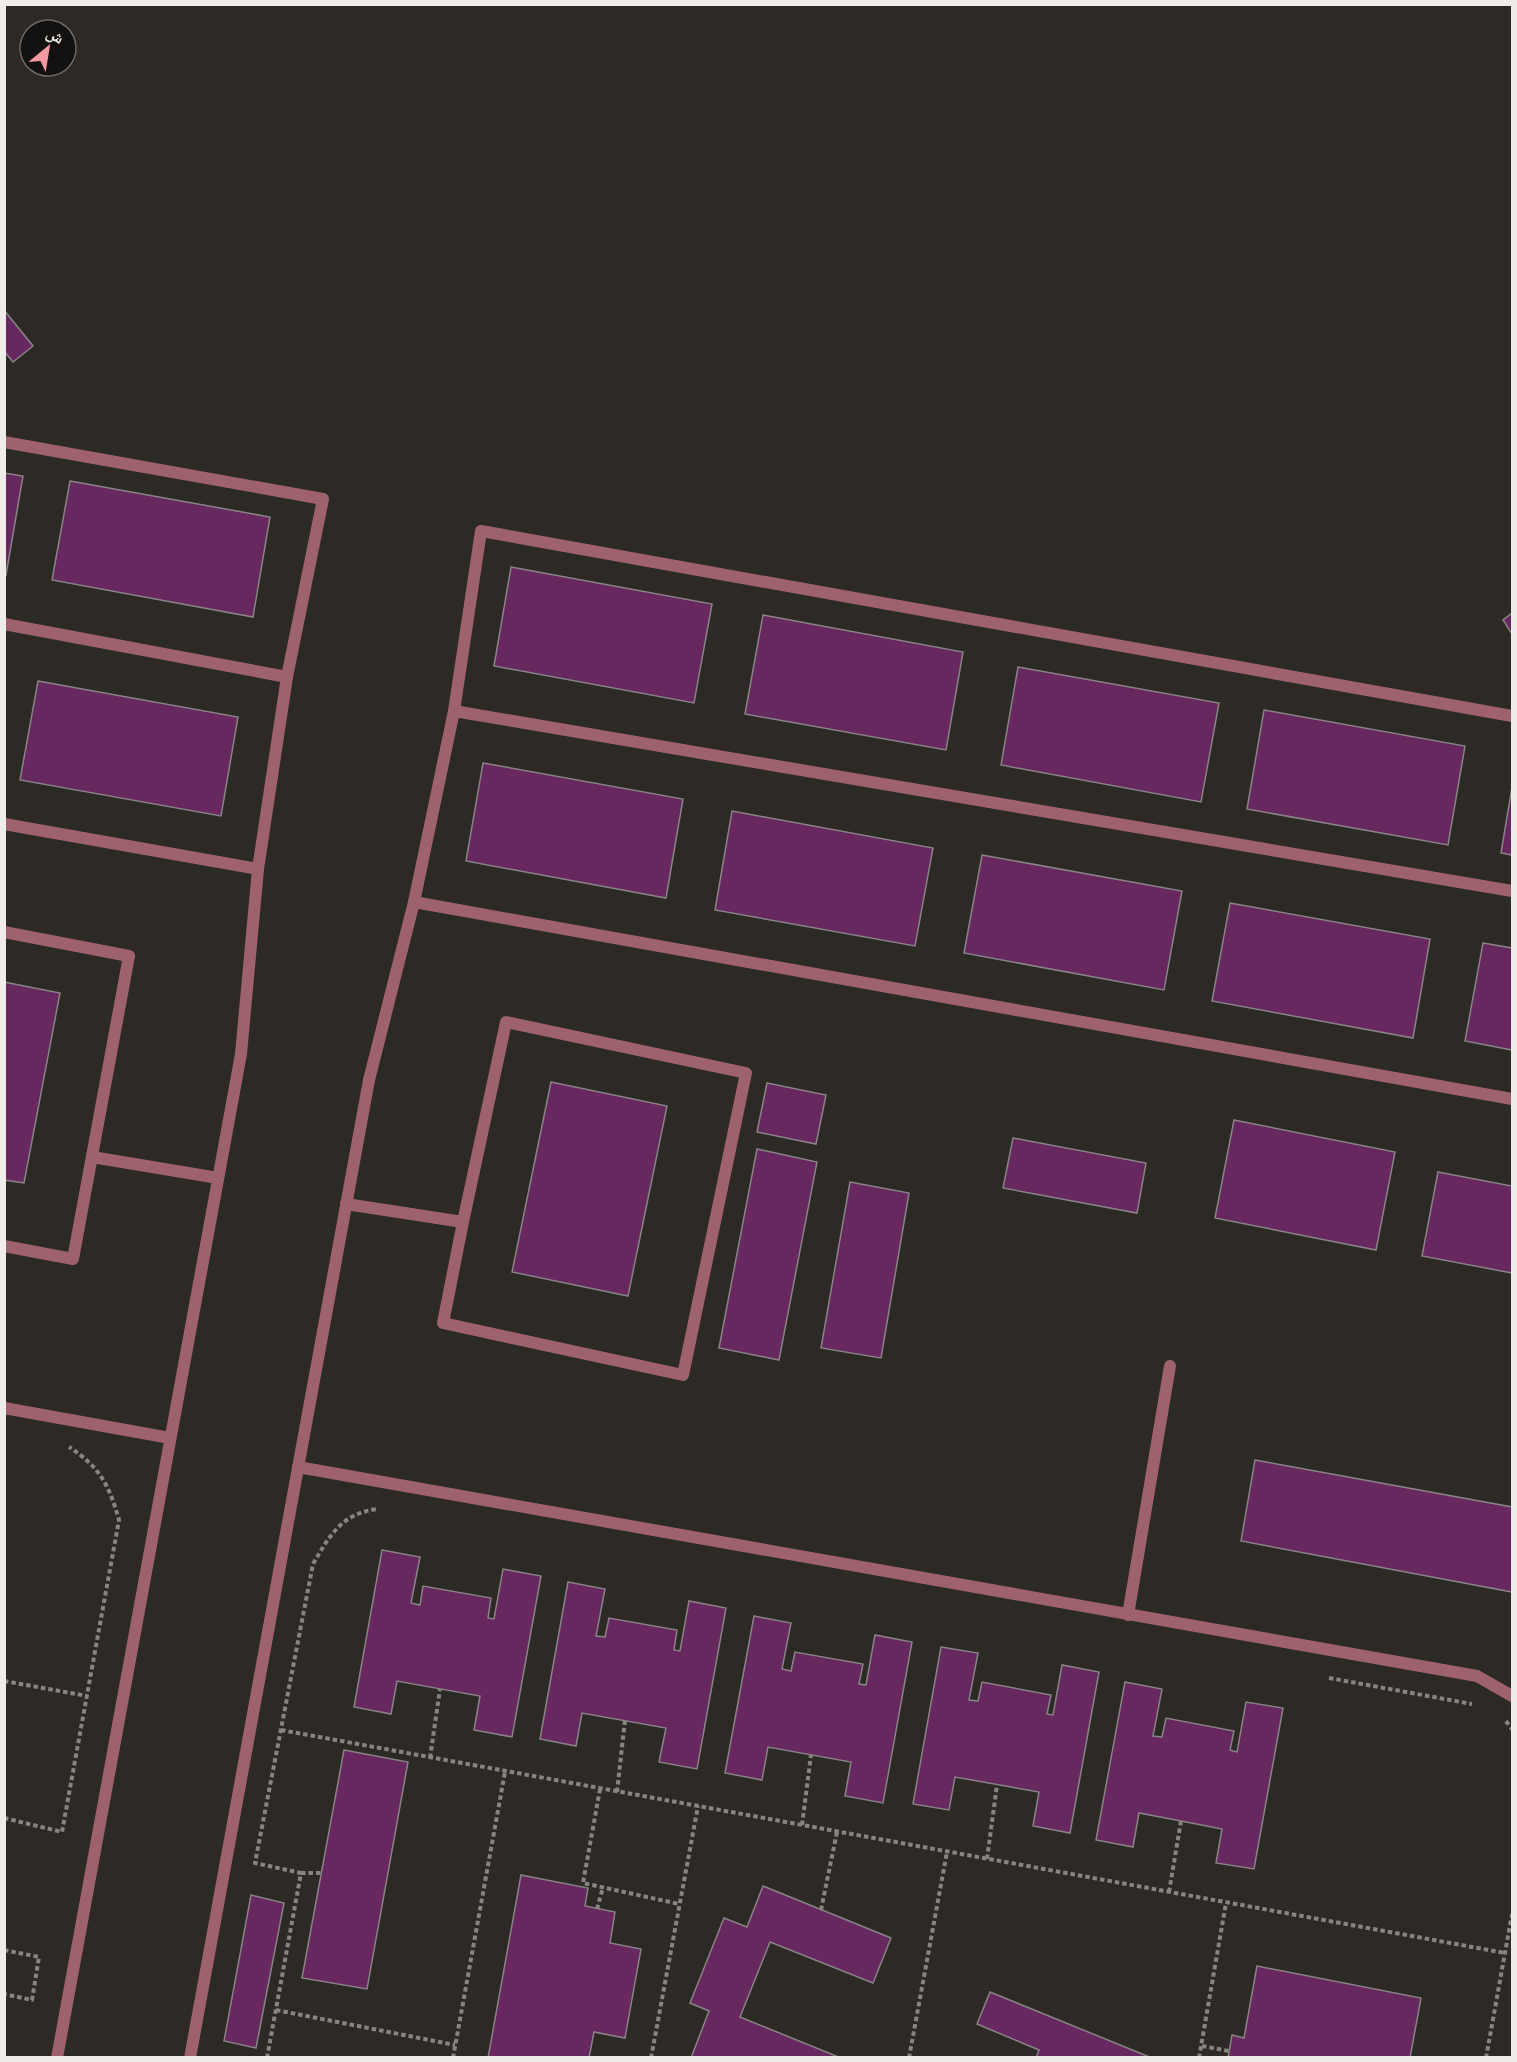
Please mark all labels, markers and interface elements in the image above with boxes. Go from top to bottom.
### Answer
north arrow [18,18,78,78]
text: ش [43,22,68,48]

